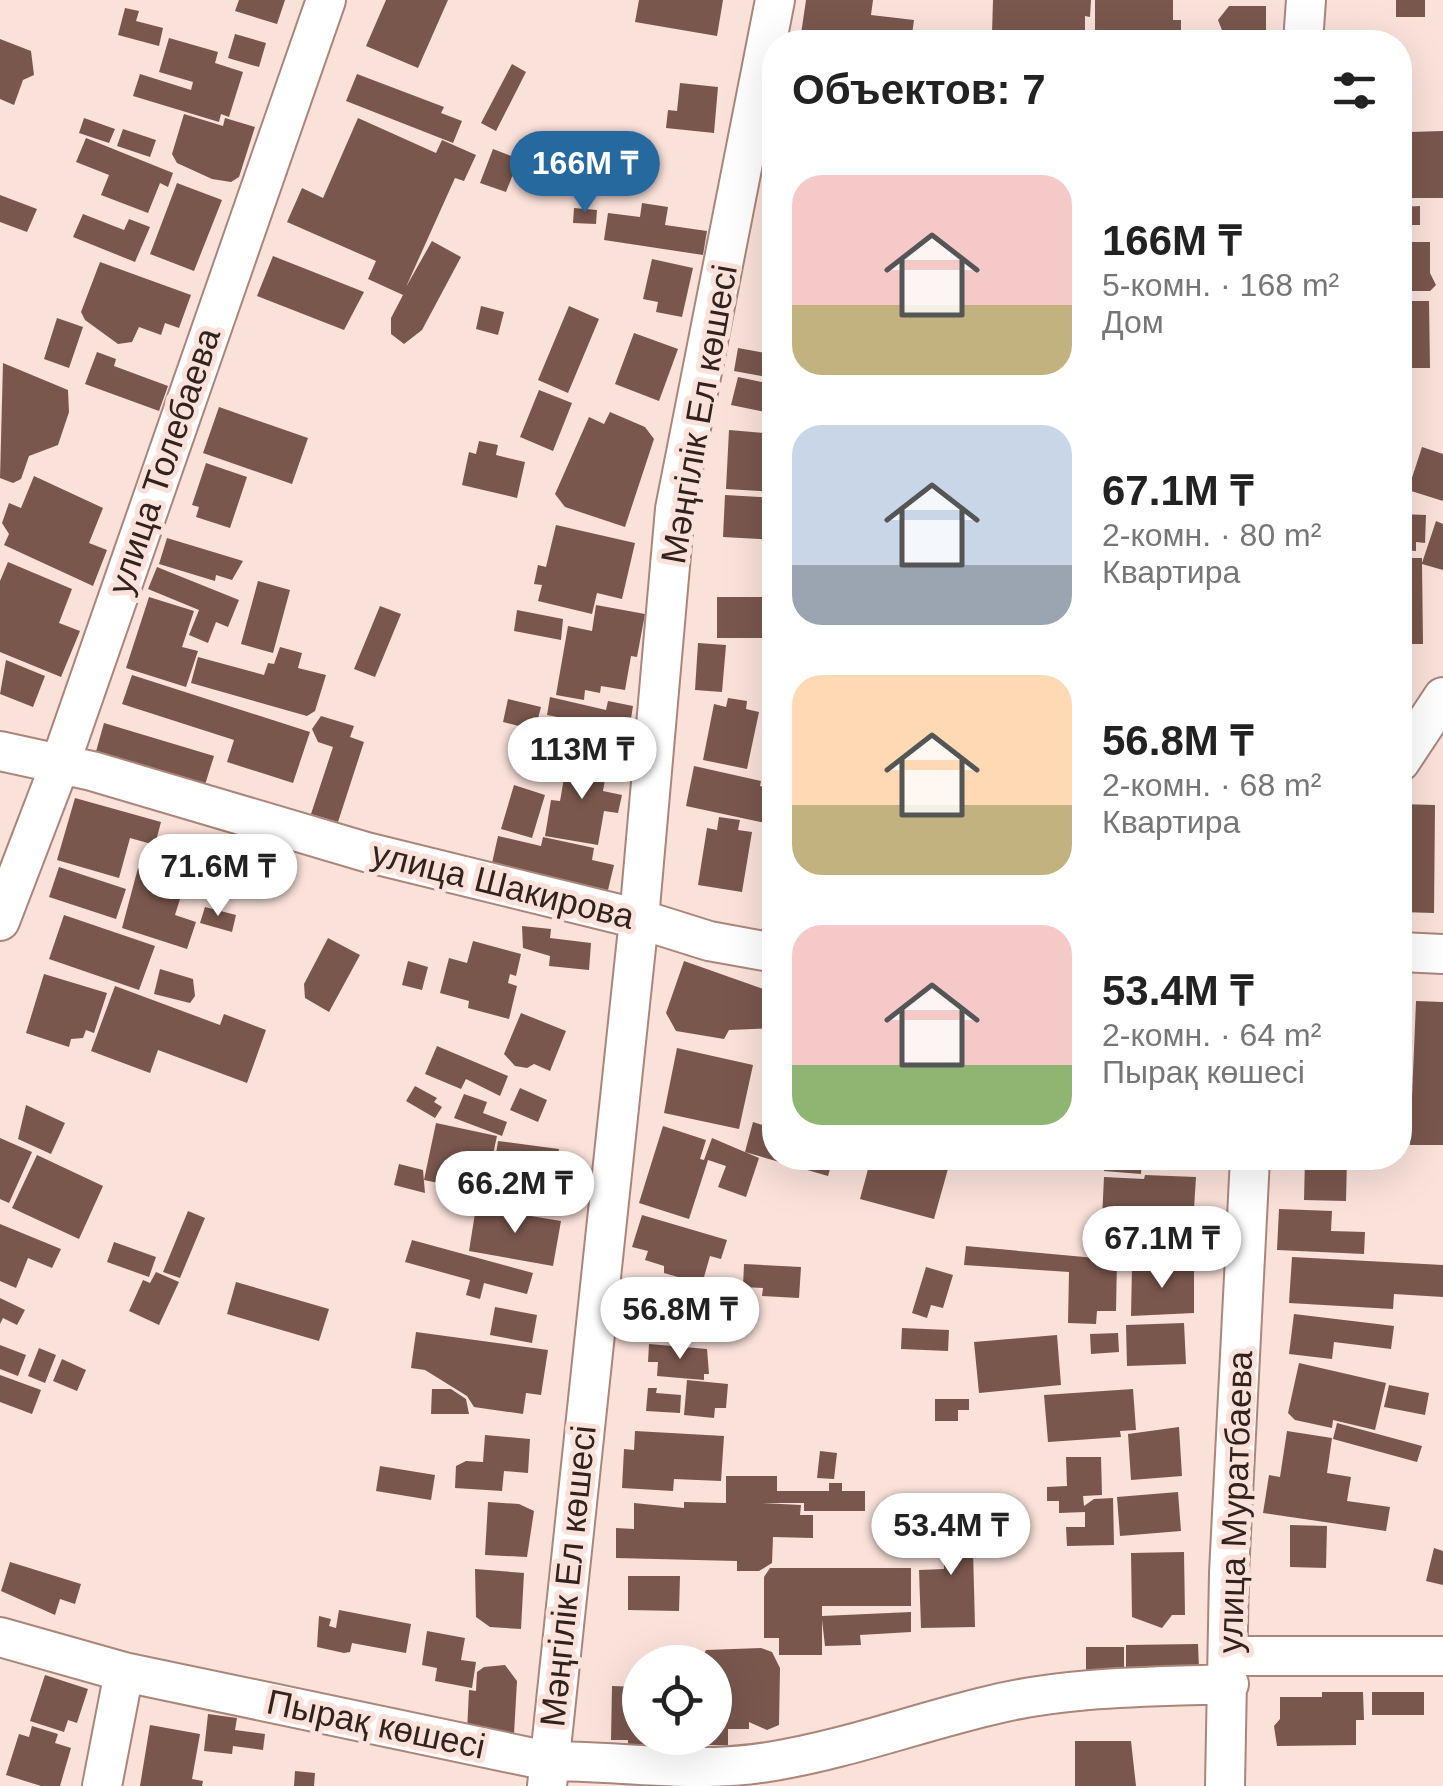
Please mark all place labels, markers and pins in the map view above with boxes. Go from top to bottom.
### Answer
pin: 166M ₸ [504,131,666,216]
pin: 113M ₸ [501,717,663,802]
pin: 71.6M ₸ [126,834,310,919]
pin: 66.2M ₸ [423,1151,607,1236]
pin: 67.1M ₸ [1070,1206,1254,1291]
pin: 56.8M ₸ [588,1277,772,1362]
pin: 53.4M ₸ [859,1493,1043,1578]

